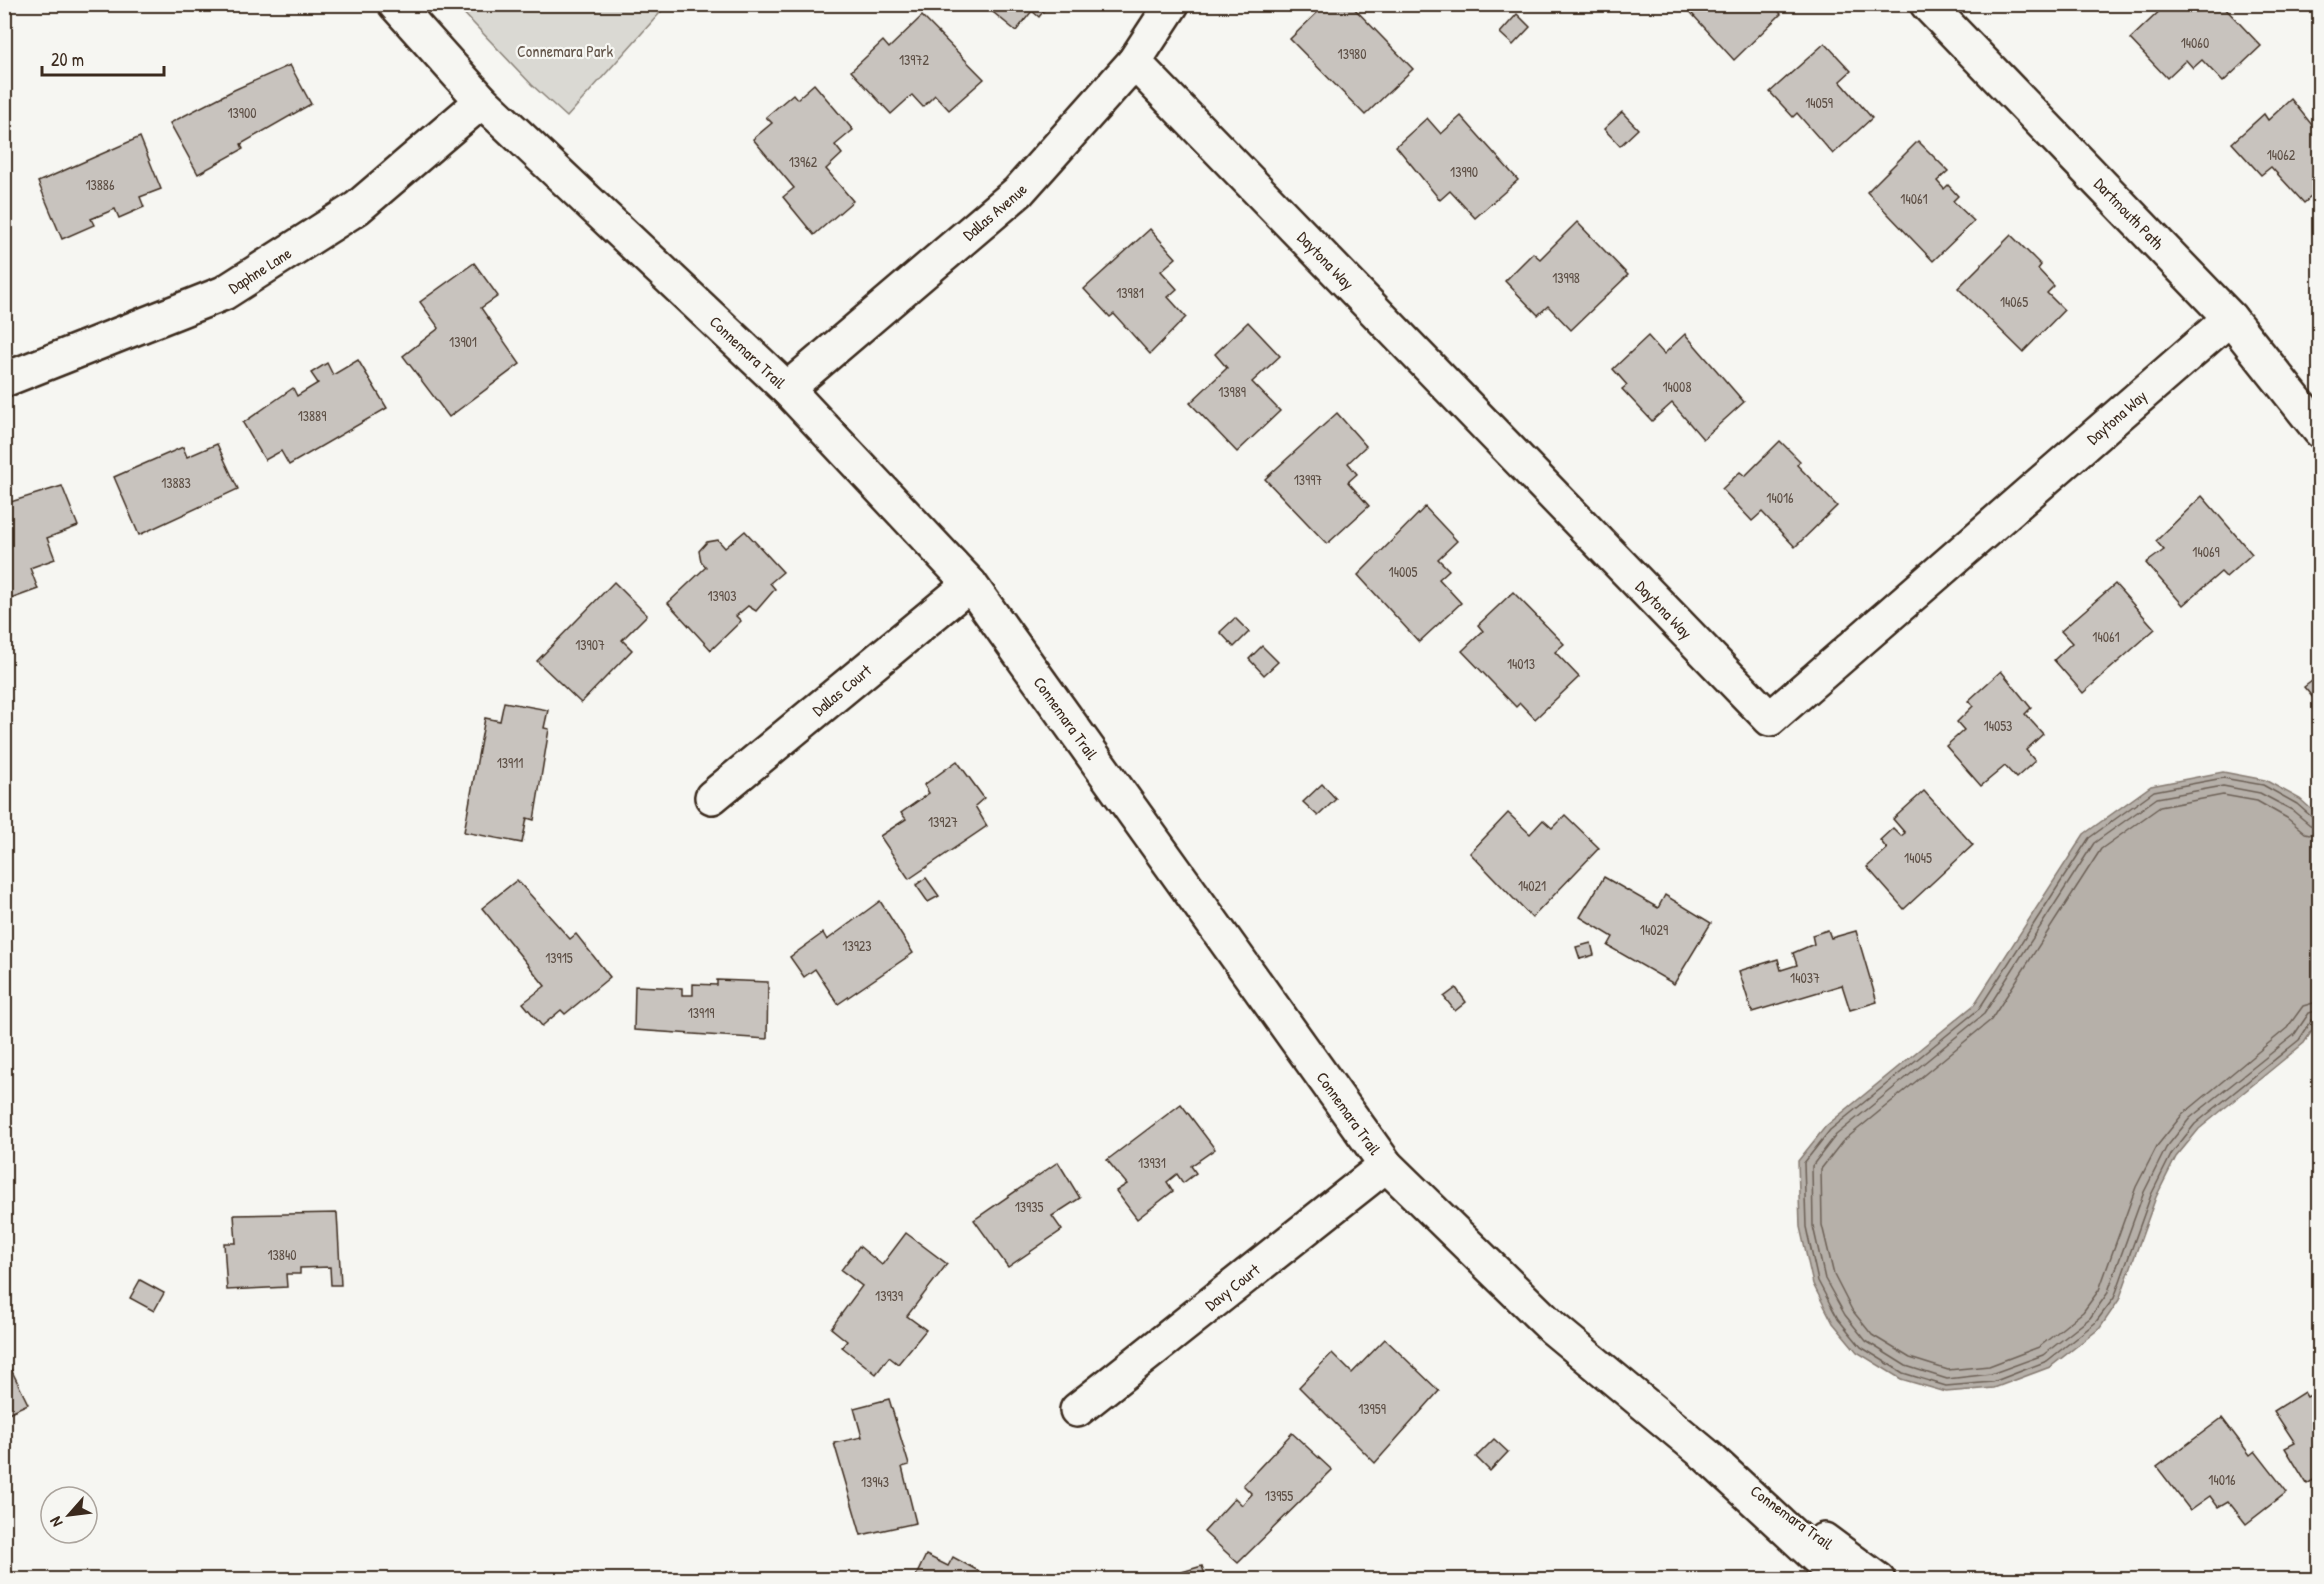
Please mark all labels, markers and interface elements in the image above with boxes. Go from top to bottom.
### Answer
house number: 14060 [2181,33,2209,52]
scale bar [42,39,164,77]
park label: Connemara Park [517,40,613,62]
house number: 13980 [1338,44,1366,63]
text: 20 m [51,47,84,72]
house number: 13972 [899,50,929,69]
house number: 14059 [1805,93,1833,112]
house number: 13900 [227,103,257,122]
house number: 14062 [2267,145,2296,164]
house number: 13962 [789,152,818,171]
house number: 13990 [1450,162,1478,181]
street label: Dartmouth Path [2089,173,2169,254]
house number: 13886 [85,175,115,194]
street label: Dallas Avenue [958,178,1032,245]
house number: 14061 [1900,189,1928,208]
street label: Daytona Way [1293,227,1359,294]
street label: Daphne Lane [224,242,296,298]
house number: 13998 [1552,268,1580,287]
house number: 13981 [1116,283,1144,302]
house number: 14065 [2000,292,2028,311]
street label: Connemara Trail [705,311,791,394]
house number: 13901 [449,332,477,351]
house number: 14008 [1663,377,1691,396]
house number: 13989 [1218,382,1246,401]
street label: Daytona Way [2082,385,2151,449]
house number: 13889 [298,406,326,425]
house number: 13997 [1294,470,1322,489]
house number: 13883 [161,473,191,492]
house number: 14016 [1766,488,1794,507]
house number: 14069 [2192,542,2220,561]
house number: 14005 [1389,562,1417,581]
street label: Daytona Way [1631,576,1697,643]
house number: 13903 [707,586,737,605]
house number: 14061 [2092,627,2120,646]
house number: 13907 [575,635,605,654]
house number: 14013 [1507,654,1535,673]
street label: Dallas Court [807,659,876,721]
street label: Connemara Trail [1029,672,1104,765]
house number: 14053 [1984,716,2012,735]
house number: 13911 [497,753,523,772]
house number: 13927 [928,812,958,831]
house number: 14045 [1904,848,1932,867]
house number: 14021 [1518,876,1546,895]
house number: 14029 [1640,920,1668,939]
house number: 13923 [842,936,872,955]
house number: 13915 [545,948,573,967]
house number: 14037 [1790,968,1820,987]
house number: 13919 [688,1003,714,1022]
street label: Connemara Trail [1312,1067,1387,1160]
house number: 13931 [1138,1153,1166,1172]
house number: 13935 [1015,1197,1043,1216]
house number: 13840 [268,1245,296,1264]
street label: Davy Court [1200,1258,1264,1316]
house number: 13939 [875,1286,903,1305]
house number: 13959 [1358,1399,1386,1418]
house number: 14016 [2208,1470,2236,1489]
house number: 13943 [861,1472,889,1491]
street label: Connemara Trail [1746,1480,1838,1555]
north arrow [39,1485,99,1545]
house number: 13955 [1265,1486,1293,1505]
text: N [44,1513,67,1531]

